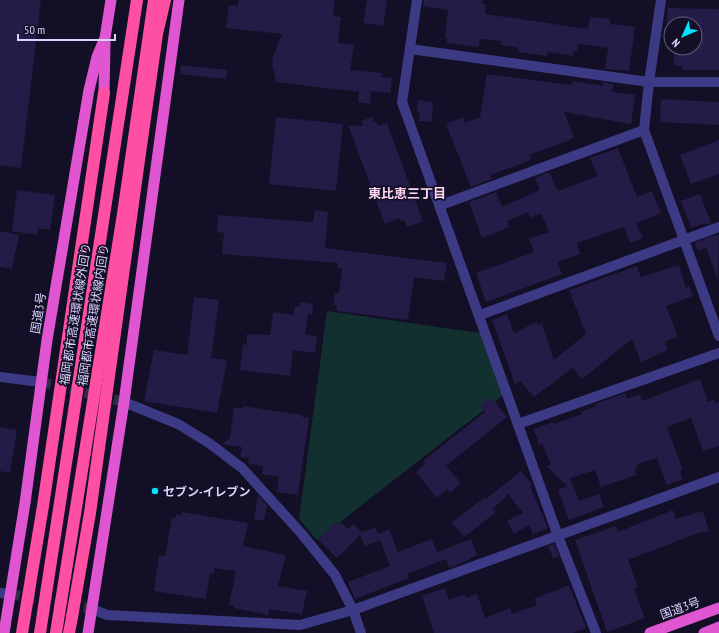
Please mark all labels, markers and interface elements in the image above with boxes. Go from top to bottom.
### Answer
scale bar [18,16,115,42]
north arrow [663,16,703,56]
text: 50 m [24,22,45,37]
text: N [669,36,683,50]
district label: 東比恵三丁目 [368,185,446,202]
street label: 福岡都市高速環状線外回り [56,242,94,386]
street label: 福岡都市高速環状線内回り [74,243,112,387]
street label: 国道3号 [27,291,49,335]
place label: セブン-イレブン [163,484,251,499]
marker: セブン-イレブン [150,486,160,496]
street label: 国道3号 [658,594,702,622]

